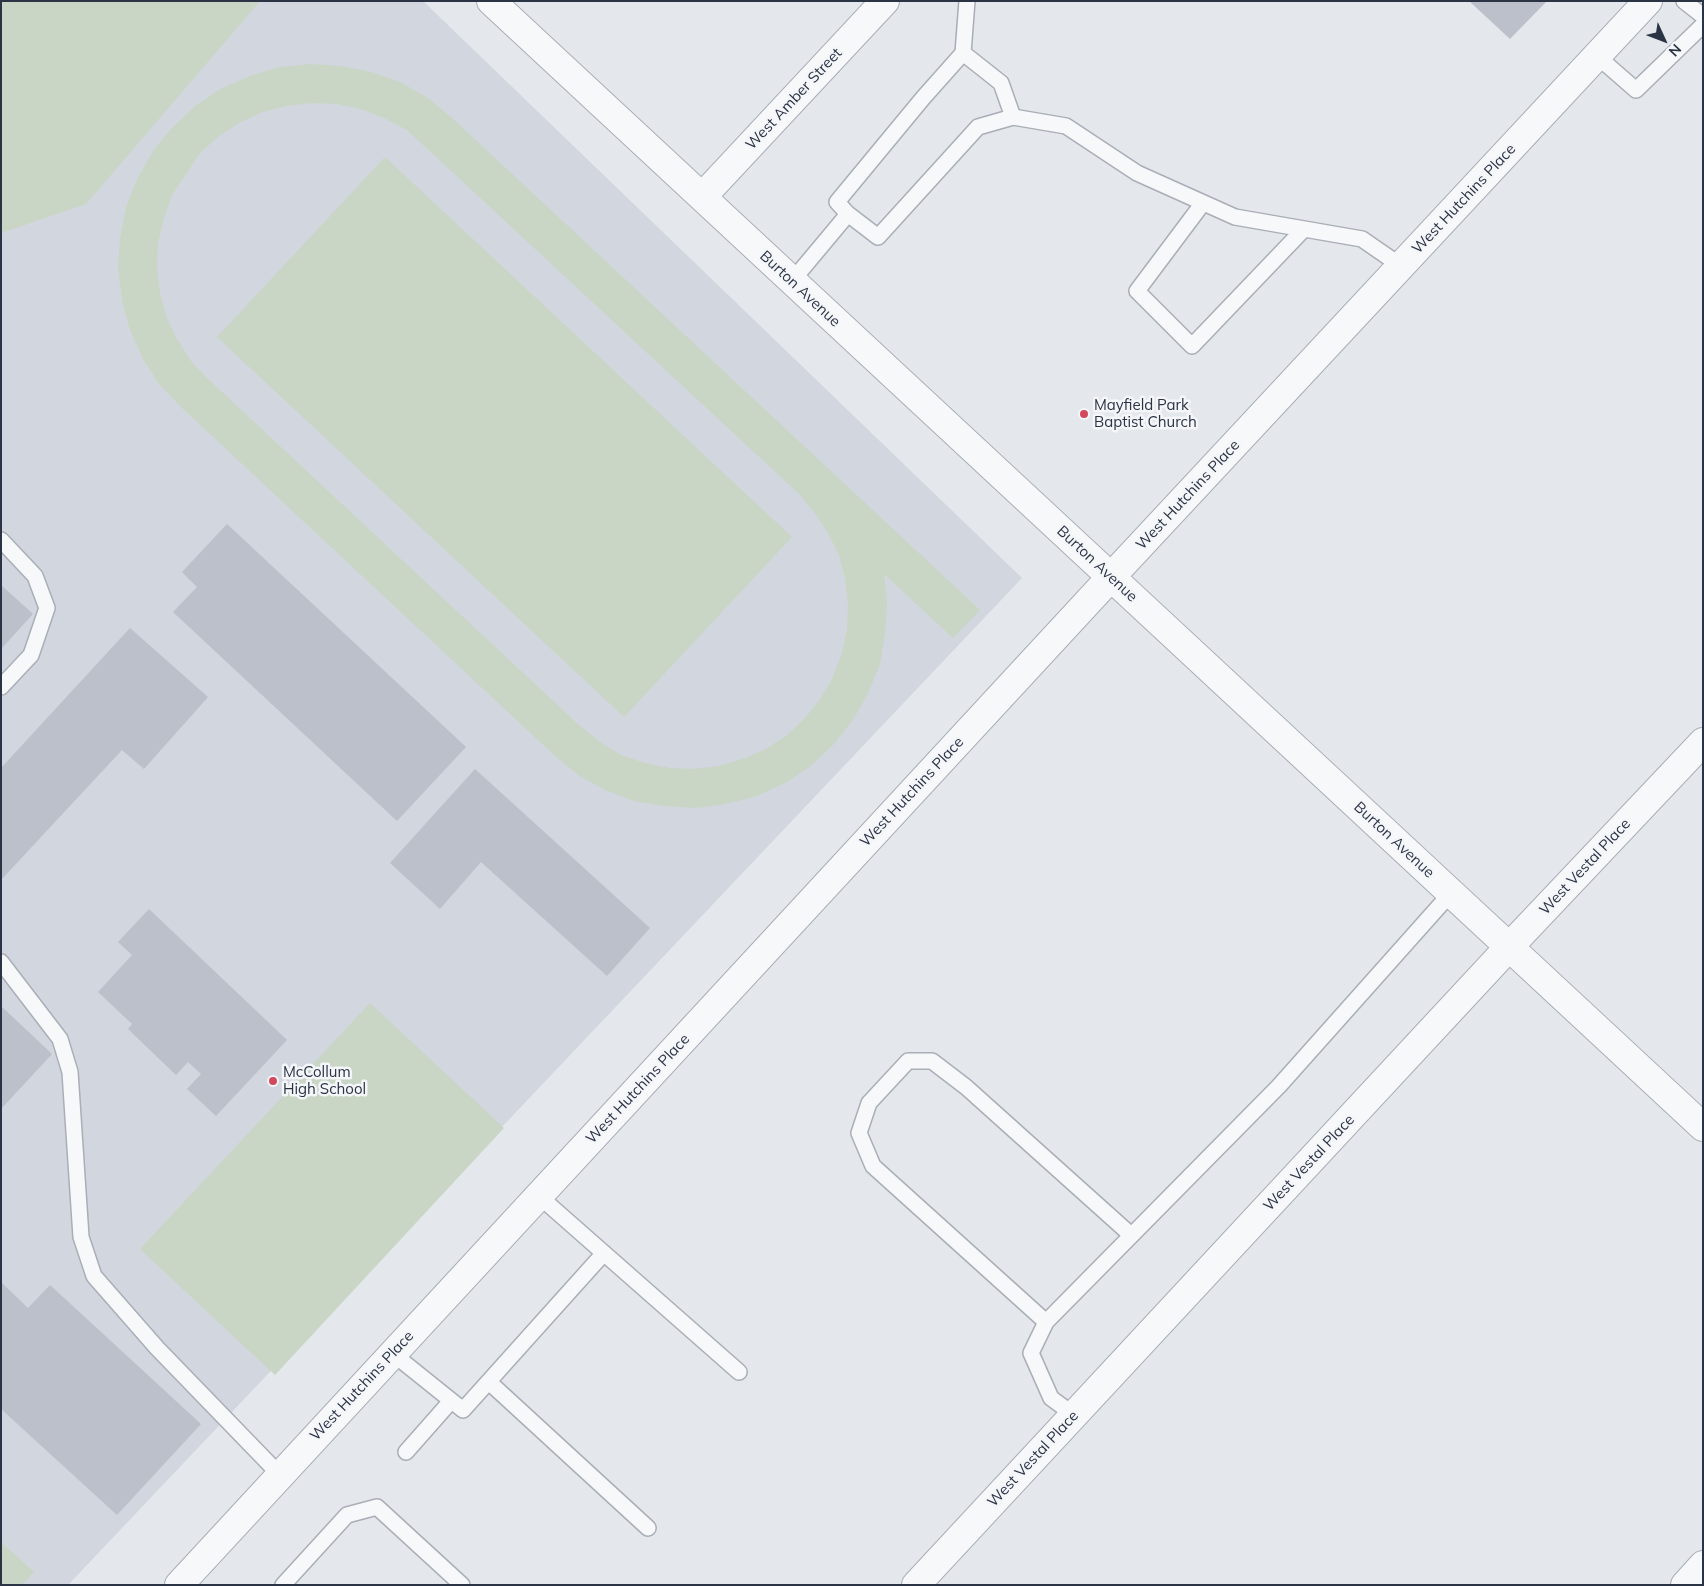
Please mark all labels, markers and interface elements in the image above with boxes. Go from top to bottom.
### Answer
north arrow [1639,15,1689,65]
text: N [1665,40,1685,60]
street label: West Amber Street [742,44,846,154]
street label: West Hutchins Place [1408,140,1520,258]
street label: Burton Avenue [756,247,844,331]
place label: Mayfield Park Baptist Church [1094,396,1197,431]
marker: Mayfield Park Baptist Church [1078,408,1090,420]
street label: West Hutchins Place [1132,436,1244,554]
street label: Burton Avenue [1053,522,1141,606]
street label: West Hutchins Place [856,733,968,851]
street label: Burton Avenue [1350,798,1438,882]
street label: West Vestal Place [1536,815,1634,919]
street label: West Hutchins Place [582,1030,694,1148]
place label: McCollum High School [283,1063,366,1098]
marker: McCollum High School [267,1075,279,1087]
street label: West Vestal Place [1260,1111,1358,1215]
street label: West Hutchins Place [306,1327,418,1445]
street label: West Vestal Place [984,1407,1082,1511]

